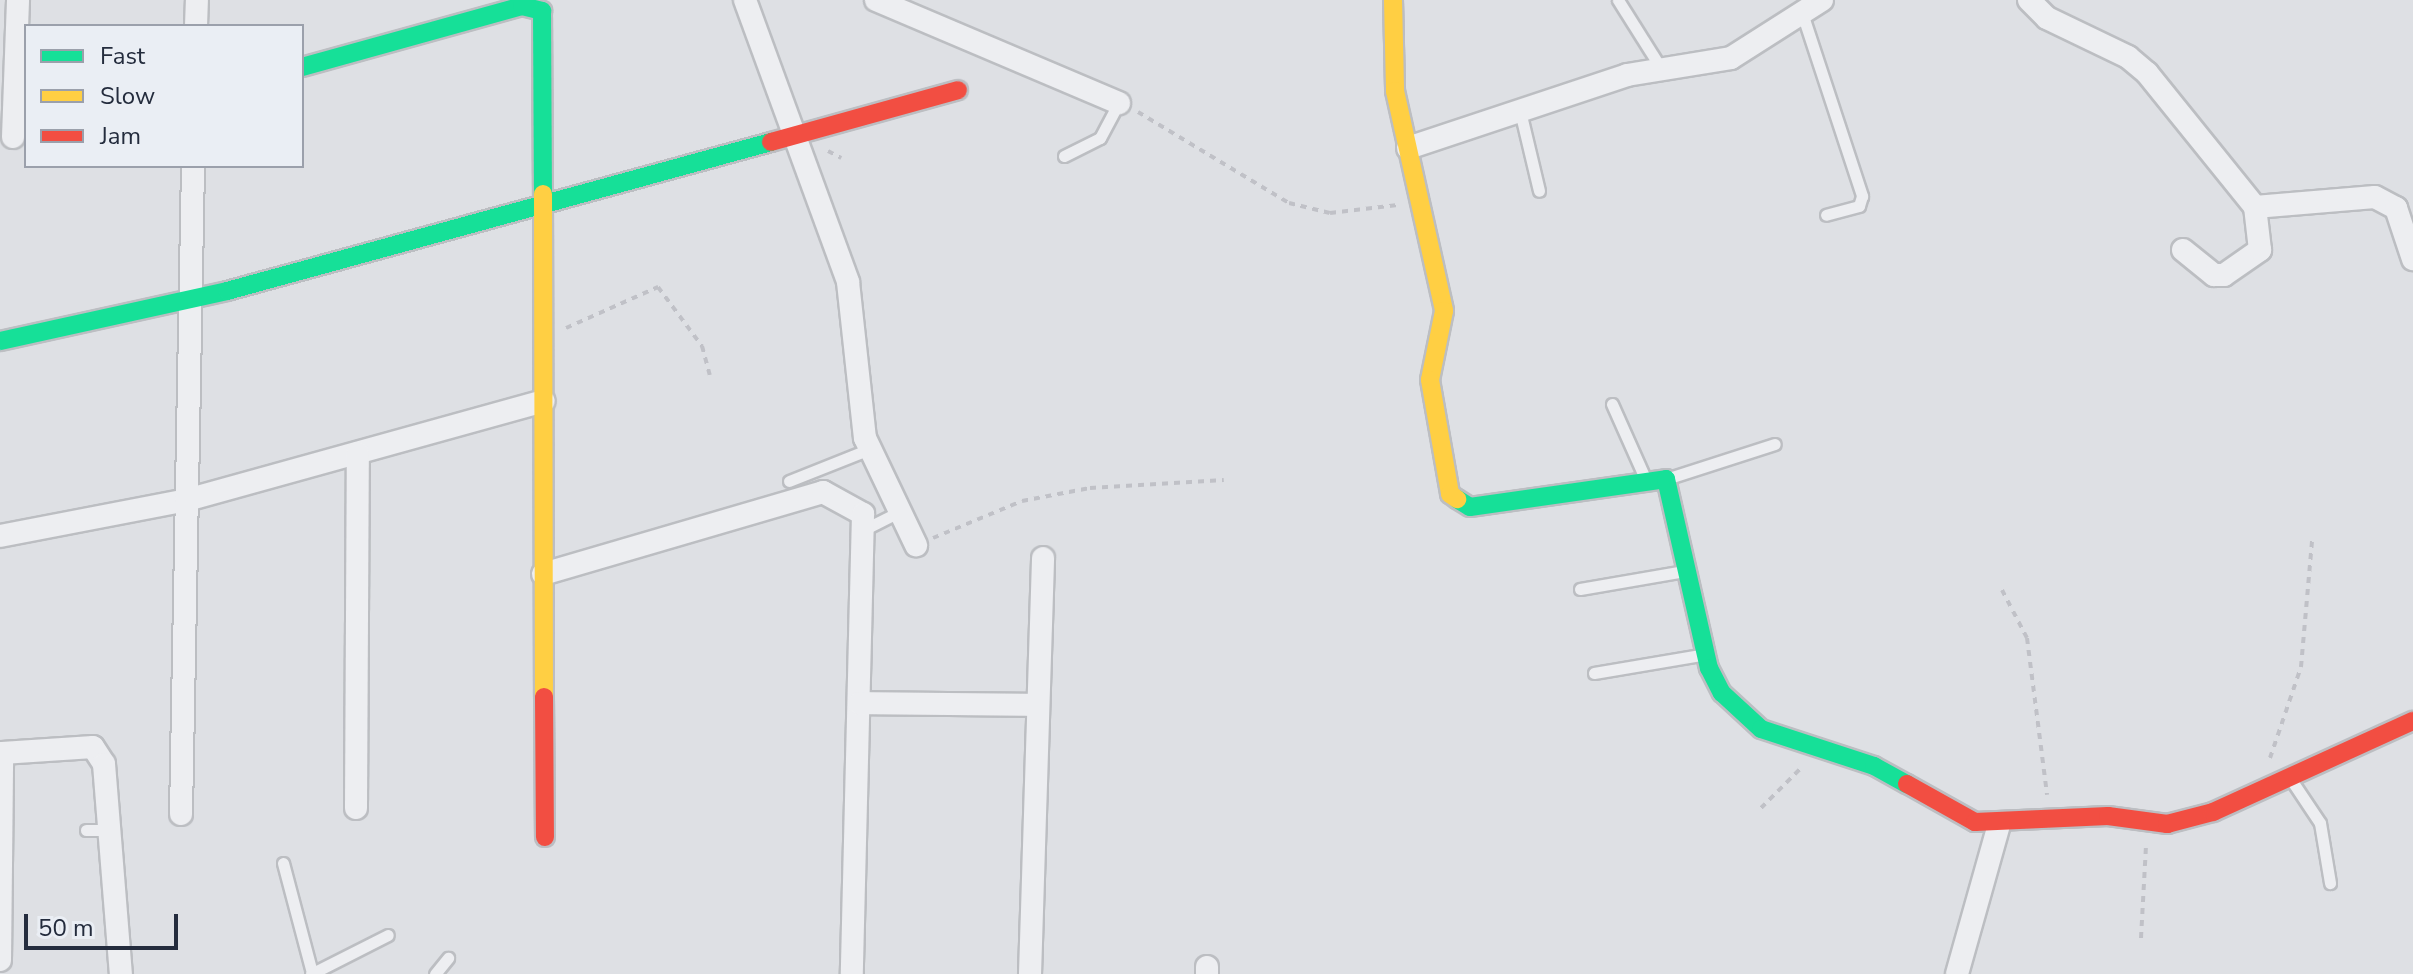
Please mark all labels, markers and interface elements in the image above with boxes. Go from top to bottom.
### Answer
legend [24,24,304,168]
text: Fast [100,40,145,72]
text: Slow [100,80,155,112]
text: Jam [100,120,141,152]
scale bar [28,898,182,948]
text: 50 m [38,912,94,944]

